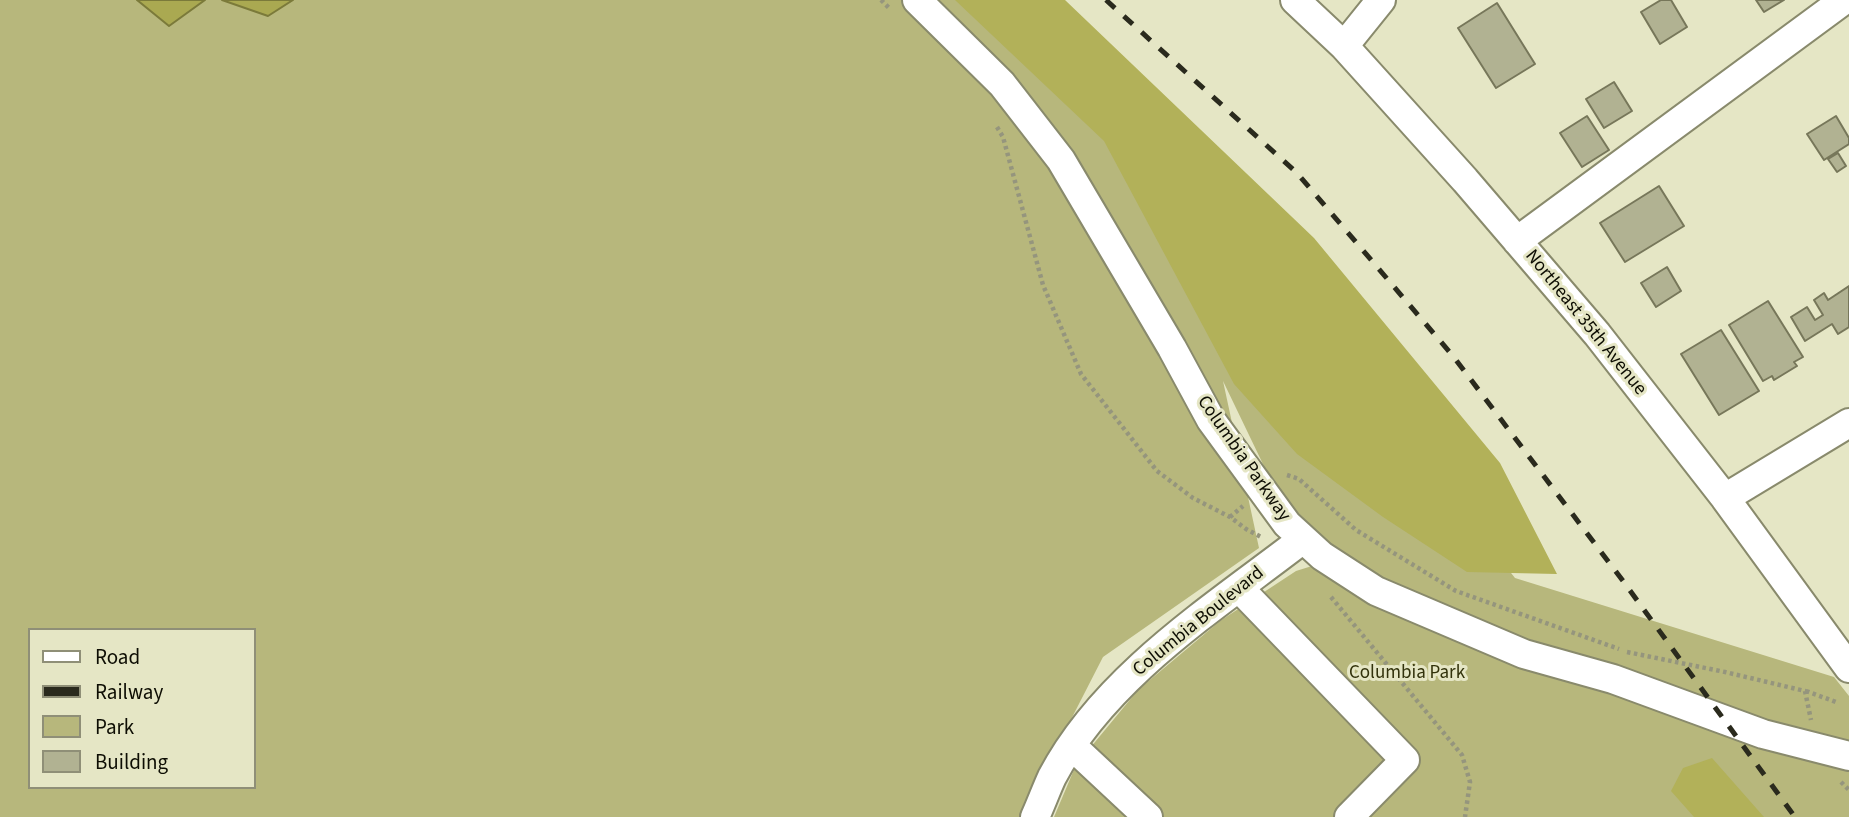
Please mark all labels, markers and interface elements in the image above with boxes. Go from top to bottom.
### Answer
street label: Northeast 35th Avenue [1519,246,1651,400]
street label: Columbia Parkway [1191,392,1295,526]
street label: Columbia Boulevard [1129,562,1269,682]
legend [28,628,256,789]
text: Road [95,642,140,672]
park label: Columbia Park [1349,663,1465,685]
text: Railway [95,677,163,707]
text: Park [95,712,134,742]
text: Building [95,747,168,777]

